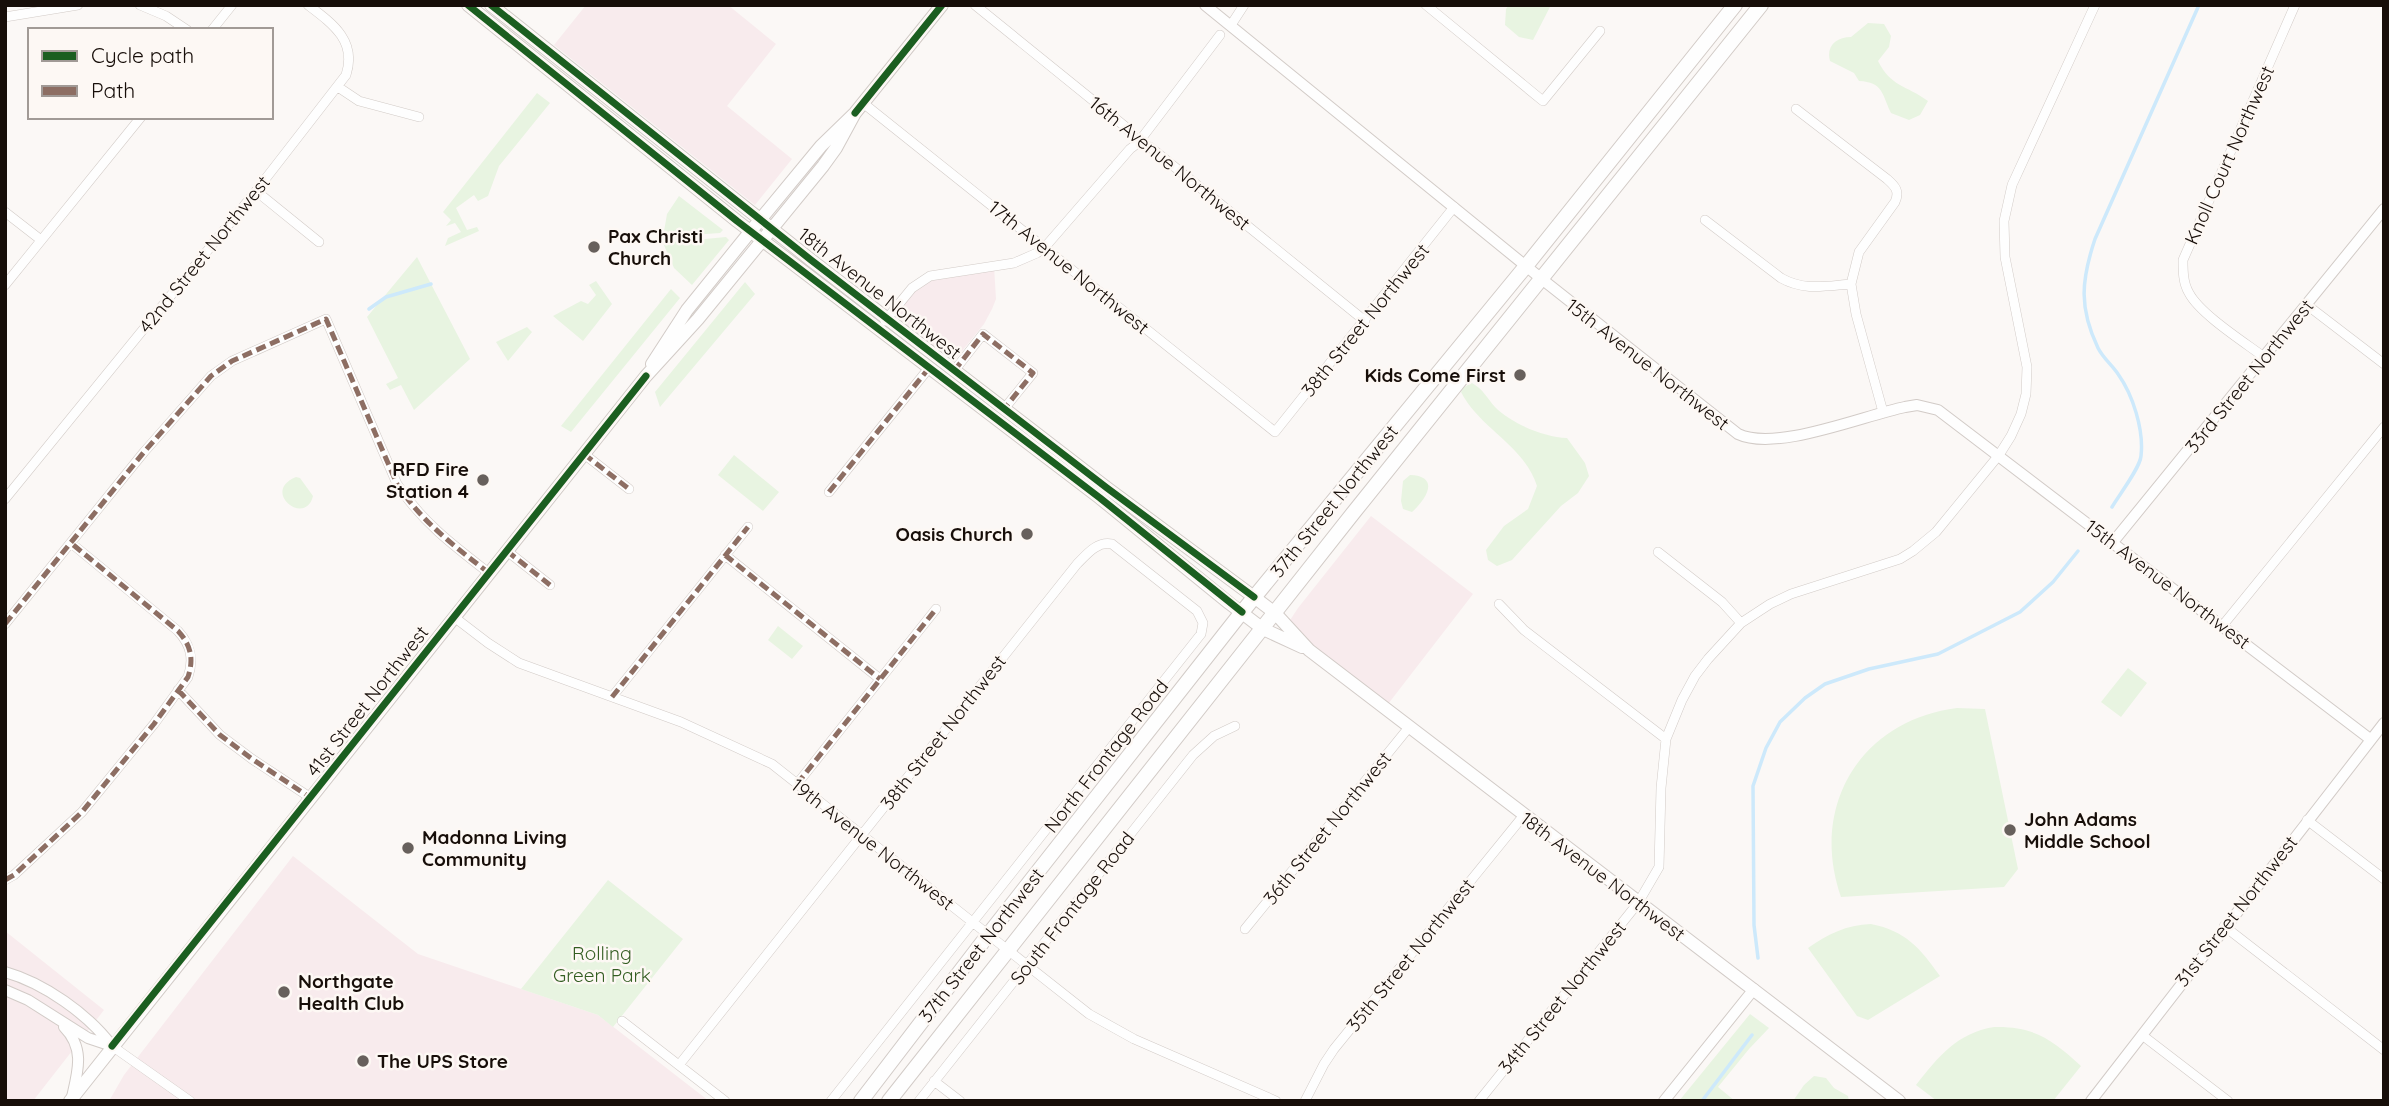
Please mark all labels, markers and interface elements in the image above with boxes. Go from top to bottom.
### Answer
legend [28,28,273,119]
text: Cycle path [91,42,194,68]
street label: Knoll Court Northwest [2179,62,2279,248]
text: Path [91,77,135,103]
street label: 16th Avenue Northwest [1085,91,1255,235]
street label: 42nd Street Northwest [133,170,275,338]
street label: 17th Avenue Northwest [984,195,1154,339]
street label: 18th Avenue Northwest [794,222,966,364]
place label: Pax Christi Church [608,224,703,270]
marker: Pax Christi Church [586,239,602,255]
street label: 38th Street Northwest [1296,239,1434,401]
street label: 15th Avenue Northwest [1562,293,1734,435]
street label: 33rd Street Northwest [2180,294,2318,458]
place label: Kids Come First [1365,363,1506,387]
marker: Kids Come First [1512,367,1528,383]
street label: 37th Street Northwest [1265,420,1403,582]
place label: RFD Fire Station 4 [386,457,469,503]
marker: RFD Fire Station 4 [475,472,491,488]
street label: 15th Avenue Northwest [2081,514,2255,654]
place label: Oasis Church [895,522,1013,546]
marker: Oasis Church [1019,526,1035,542]
street label: 41st Street Northwest [301,621,433,781]
street label: 38th Street Northwest [875,650,1011,814]
street label: North Frontage Road [1039,675,1173,837]
street label: 36th Street Northwest [1258,747,1396,909]
street label: 19th Avenue Northwest [787,773,959,915]
street label: 18th Avenue Northwest [1516,806,1690,946]
place label: John Adams Middle School [2024,807,2151,853]
marker: John Adams Middle School [2002,822,2018,838]
place label: Madonna Living Community [422,825,567,871]
street label: South Frontage Road [1005,827,1139,989]
street label: 31st Street Northwest [2170,831,2302,991]
marker: Madonna Living Community [400,840,416,856]
street label: 37th Street Northwest [913,863,1049,1027]
street label: 35th Street Northwest [1341,874,1479,1036]
street label: 34th Street Northwest [1493,916,1631,1078]
park label: Rolling Green Park [553,941,651,987]
place label: Northgate Health Club [298,969,404,1015]
marker: Northgate Health Club [276,984,292,1000]
place label: The UPS Store [377,1049,508,1073]
marker: The UPS Store [355,1053,371,1069]

